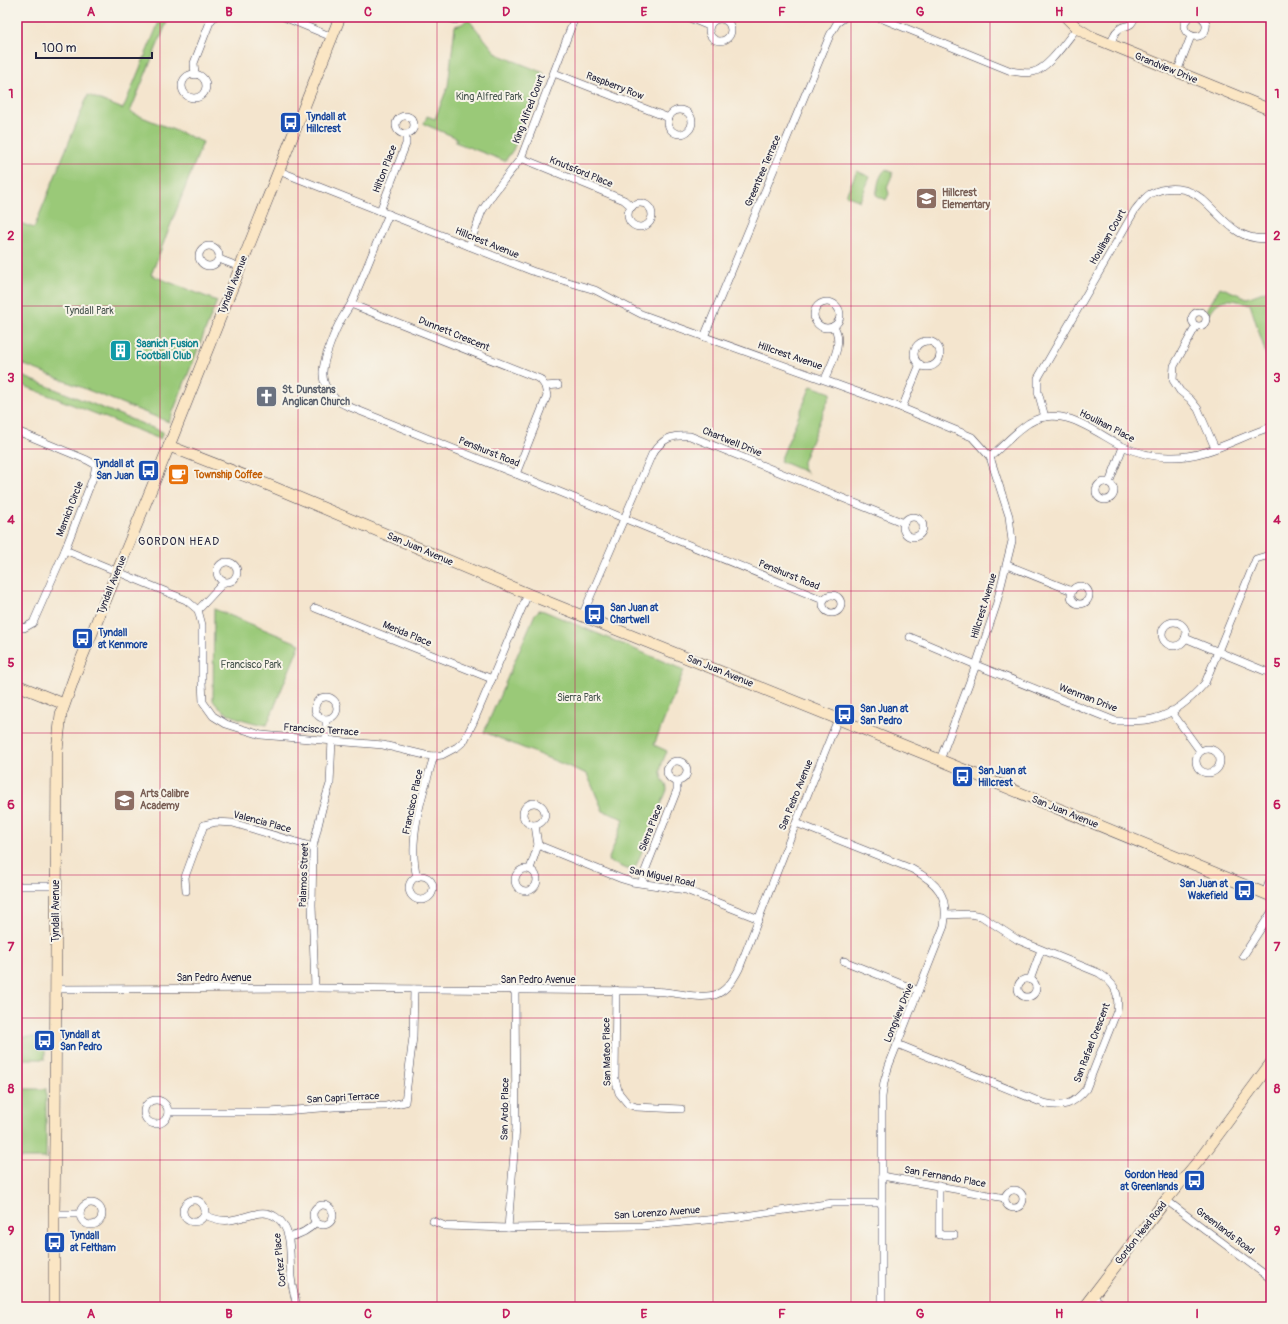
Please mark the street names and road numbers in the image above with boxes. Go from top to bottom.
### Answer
street label: Grandview Drive [1133,50,1199,86]
street label: Raspberry Row [584,69,646,103]
street label: King Alfred Court [510,72,548,145]
street label: Greentree Terrace [743,133,783,208]
street label: Hilton Place [370,143,400,195]
street label: Knutsford Place [548,154,614,190]
street label: Houlihan Court [1087,206,1129,267]
street label: Hillcrest Avenue [453,225,521,261]
street label: Tyndall Avenue [216,254,250,316]
street label: Dunnett Crescent [417,314,492,354]
street label: Hillcrest Avenue [756,339,824,373]
street label: Houlihan Place [1077,407,1137,445]
street label: Chartwell Drive [701,425,764,459]
street label: Penshurst Road [457,434,521,470]
street label: Mamich Circle [54,480,86,538]
street label: San Juan Avenue [385,530,455,568]
street label: Tyndall Avenue [95,554,129,616]
street label: Penshurst Road [757,557,821,593]
street label: Hillcrest Avenue [968,572,1000,640]
street label: Merida Place [381,619,433,649]
street label: San Juan Avenue [685,652,755,690]
street label: Wenman Drive [1057,681,1119,715]
street label: Francisco Terrace [283,721,359,739]
street label: San Pedro Avenue [776,758,816,832]
street label: Francisco Place [400,768,426,836]
street label: San Juan Avenue [1030,793,1100,831]
street label: Sierra Place [637,803,665,853]
street label: Valencia Place [232,808,292,836]
street label: Palamos Street [297,841,311,908]
street label: San Miguel Road [628,864,696,890]
street label: Tyndall Avenue [50,880,62,942]
street label: San Pedro Avenue [176,972,252,984]
street label: San Pedro Avenue [500,974,576,986]
street label: Longview Drive [882,981,916,1044]
street label: San Rafael Crescent [1071,1000,1113,1085]
street label: San Mateo Place [600,1018,614,1086]
street label: San Ardo Place [498,1077,512,1140]
street label: San Capri Terrace [306,1090,380,1106]
street label: San Fernando Place [903,1164,987,1190]
street label: Gordon Head Road [1113,1199,1169,1267]
street label: San Lorenzo Avenue [614,1204,701,1222]
street label: Greenlands Road [1193,1205,1257,1257]
street label: Cortez Place [271,1232,289,1287]

